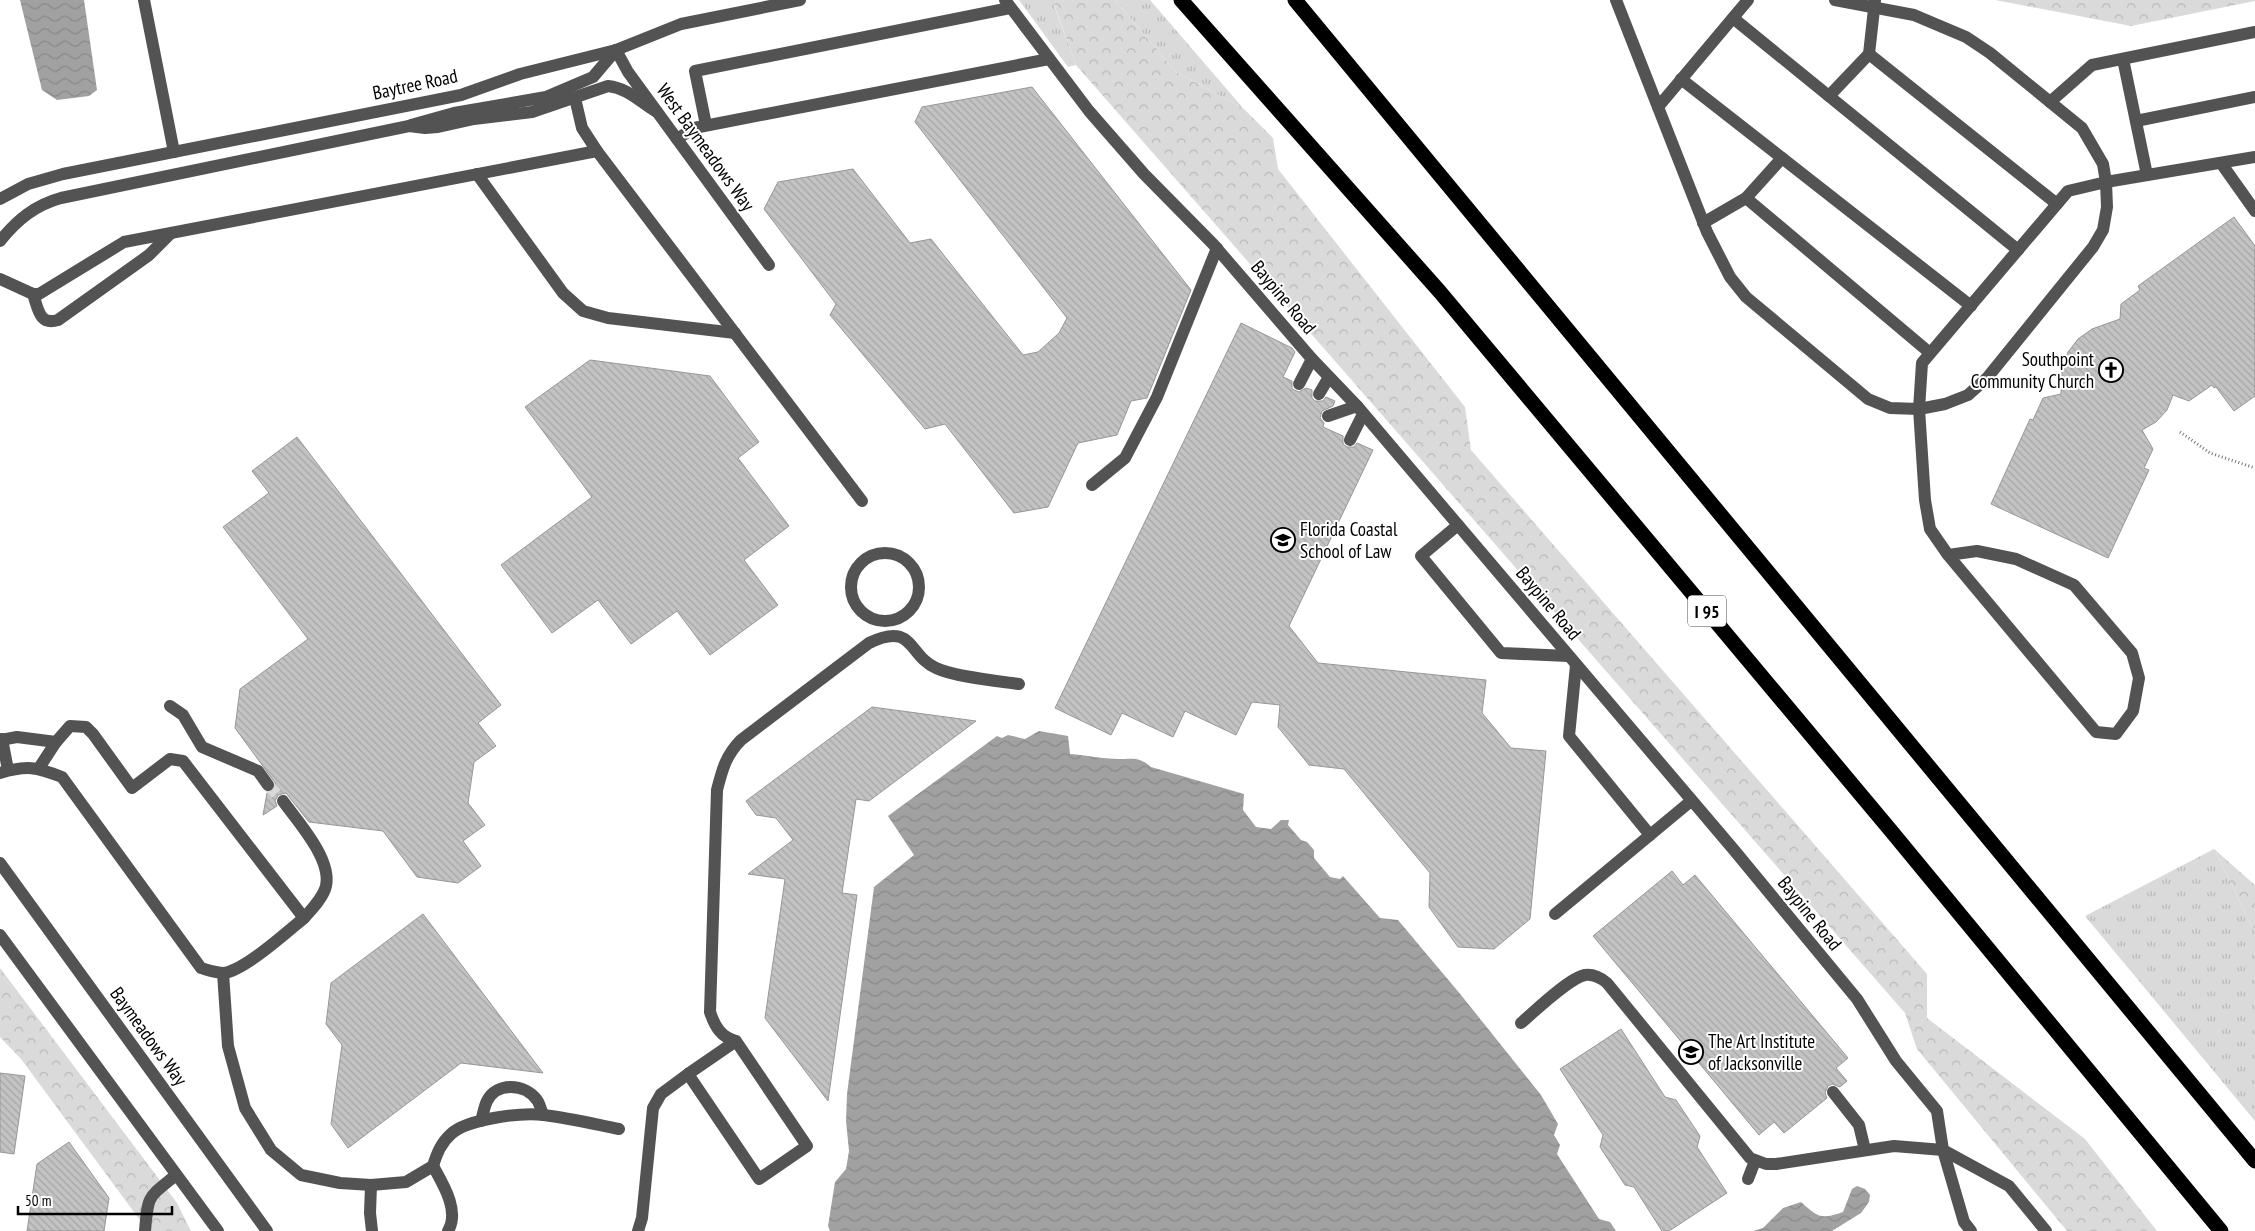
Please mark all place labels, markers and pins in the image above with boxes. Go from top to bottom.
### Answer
place label: Southpoint Community Church [1971,347,2095,393]
church icon: Southpoint Community Church [2098,357,2124,383]
place label: Florida Coastal School of Law [1300,517,1398,563]
school or university icon: Florida Coastal School of Law [1270,527,1296,553]
place label: The Art Institute of Jacksonville [1708,1029,1815,1075]
school or university icon: The Art Institute of Jacksonville [1678,1039,1704,1065]

